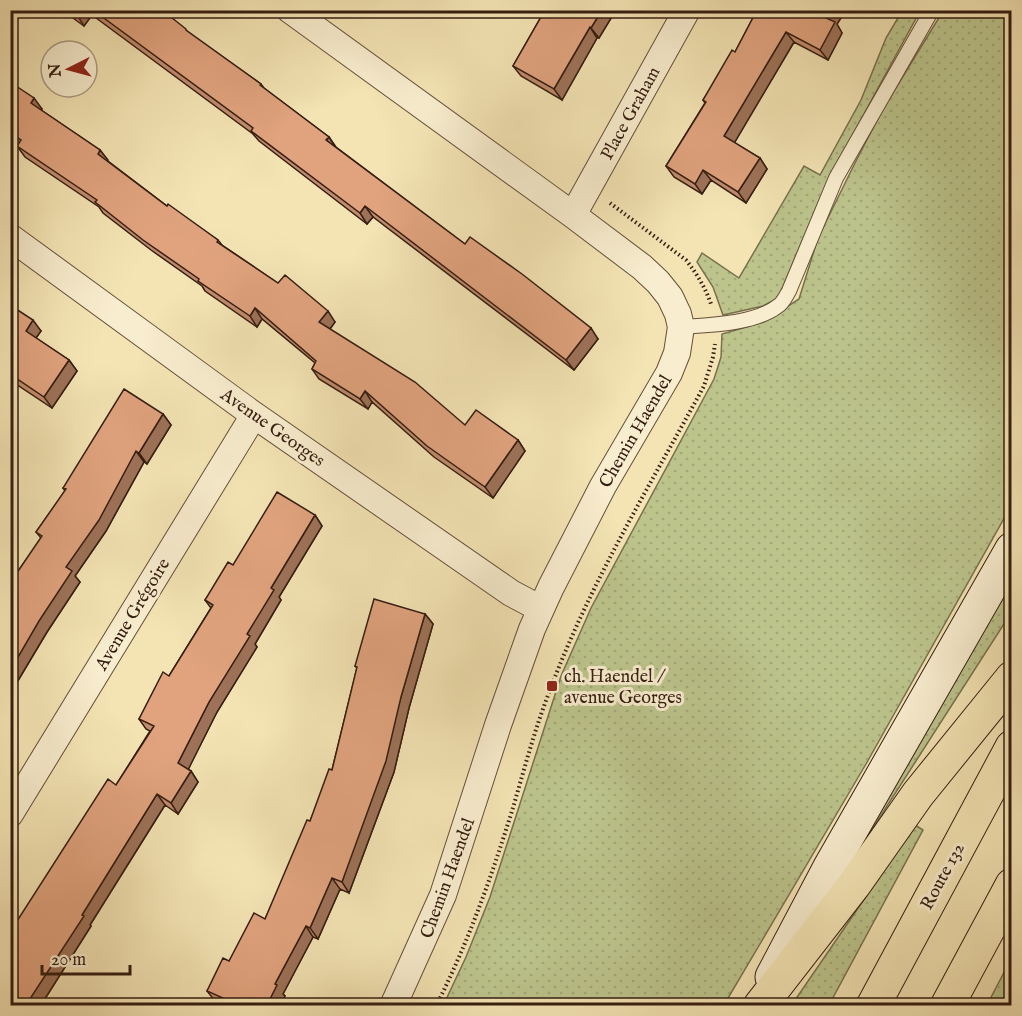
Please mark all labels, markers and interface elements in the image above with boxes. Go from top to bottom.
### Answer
north arrow [39,39,99,99]
text: N [45,62,67,79]
street label: Place Graham [596,63,666,164]
street label: Chemin Haendel [595,371,678,492]
street label: Avenue Georges [215,383,329,473]
street label: Avenue Grégoire [90,554,176,676]
place label: ch. Haendel / avenue Georges [564,666,682,710]
marker: ch. Haendel / avenue Georges [545,679,559,693]
street label: Chemin Haendel [416,815,481,942]
street label: Route 132 [916,839,971,914]
scale bar [42,938,130,976]
text: 20 m [51,949,86,972]

